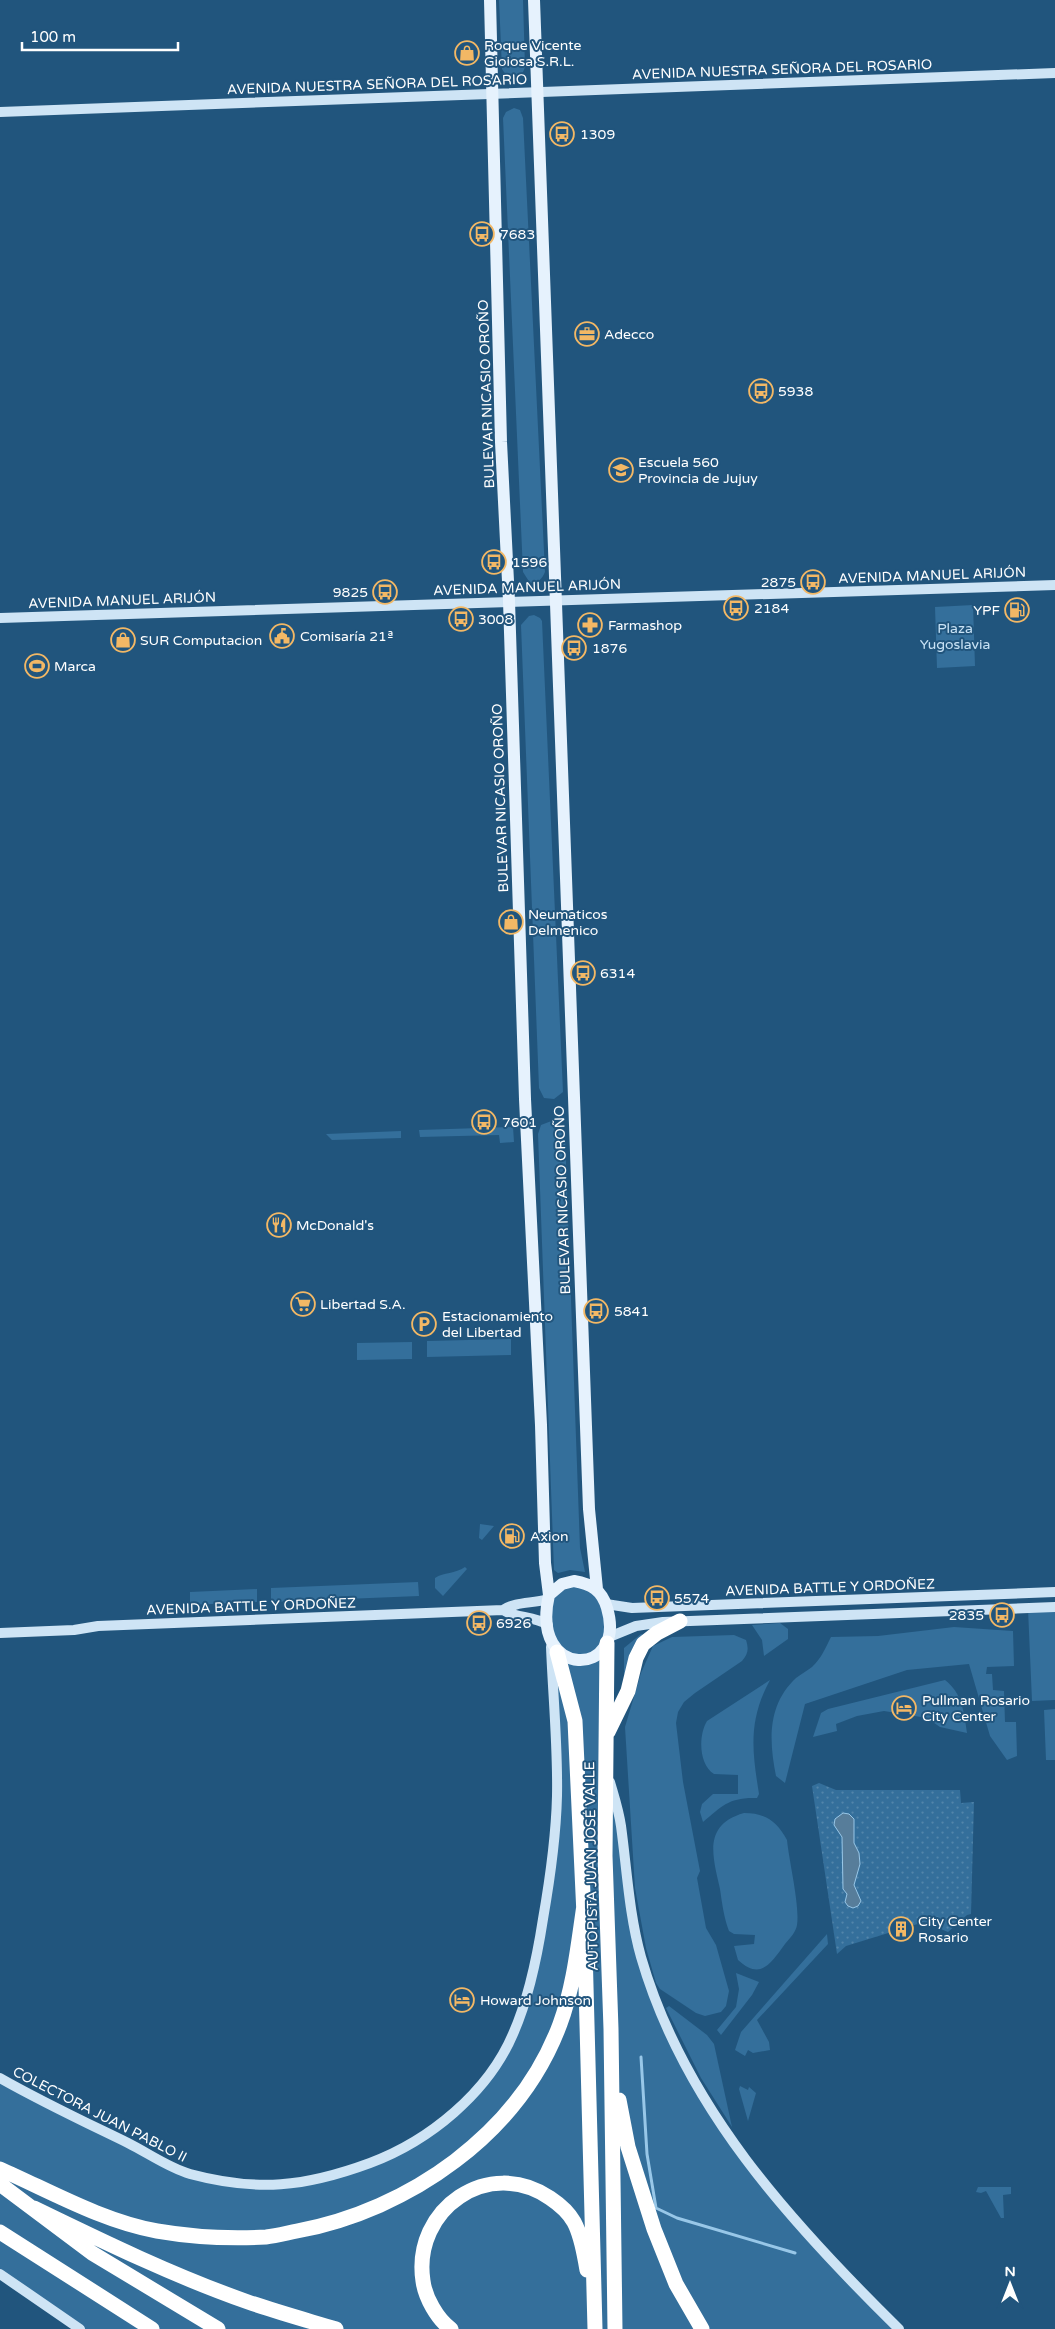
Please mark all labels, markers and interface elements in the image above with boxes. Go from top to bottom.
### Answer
scale bar [22,20,179,52]
text: 100 m [30,28,76,46]
place label: Roque Vicente Gioiosa S.R.L. [484,37,581,70]
shop icon: Roque Vicente Gioiosa S.R.L. [454,40,480,66]
street label: AVENIDA NUESTRA SEÑORA DEL ROSARIO [631,56,933,83]
street label: AVENIDA NUESTRA SEÑORA DEL ROSARIO [226,71,528,98]
bus stop icon: 1309 [549,121,575,147]
place label: 1309 [580,126,615,143]
bus stop icon: 7683 [469,221,495,247]
place label: 7683 [500,226,535,243]
street label: BULEVAR NICASIO OROÑO [475,299,498,489]
office icon: Adecco [574,321,600,347]
place label: Adecco [604,326,654,343]
bus stop icon: 5938 [748,378,774,404]
place label: 5938 [778,383,813,400]
place label: Escuela 560 Provincia de Jujuy [638,454,758,487]
school or university icon: Escuela 560 Provincia de Jujuy [608,457,634,483]
bus stop icon: 1596 [481,549,507,575]
place label: 1596 [512,554,547,571]
street label: AVENIDA MANUEL ARIJÓN [838,564,1026,587]
bus stop icon: 2875 [800,569,826,595]
place label: 2875 [761,574,796,591]
street label: AVENIDA MANUEL ARIJÓN [433,576,621,599]
bus stop icon: 9825 [372,579,398,605]
place label: 9825 [333,584,368,601]
street label: AVENIDA MANUEL ARIJÓN [28,589,216,612]
bus stop icon: 2184 [723,595,749,621]
fuel station icon: YPF [1004,597,1030,623]
place label: 2184 [754,600,789,617]
place label: YPF [973,602,1000,619]
bus stop icon: 3008 [448,606,474,632]
place label: 3008 [478,611,513,628]
pharmacy icon: Farmashop [577,612,603,638]
place label: Farmashop [608,617,682,634]
park label: Plaza Yugoslavia [920,620,990,653]
public building icon: Comisaría 21ª [269,623,295,649]
shop icon: SUR Computacion [110,627,136,653]
place label: Comisaría 21ª [300,628,394,645]
place label: SUR Computacion [140,632,262,649]
bus stop icon: 1876 [561,635,587,661]
place label: 1876 [592,640,627,657]
sports icon: Marca [24,653,50,679]
place label: Marca [54,658,96,675]
street label: BULEVAR NICASIO OROÑO [489,703,512,893]
place label: Neumaticos Delmenico [528,906,608,939]
shop icon: Neumaticos Delmenico [498,909,524,935]
bus stop icon: 6314 [570,960,596,986]
place label: 6314 [600,965,635,982]
street label: BULEVAR NICASIO OROÑO [551,1105,574,1295]
bus stop icon: 7601 [471,1109,497,1135]
place label: 7601 [502,1114,537,1131]
restaurant icon: McDonald's [266,1212,292,1238]
place label: McDonald's [296,1217,374,1234]
supermarket icon: Libertad S.A. [290,1291,316,1317]
place label: Libertad S.A. [320,1296,406,1313]
bus stop icon: 5841 [583,1298,609,1324]
place label: 5841 [614,1303,649,1320]
place label: Estacionamiento del Libertad [442,1308,553,1341]
parking icon: Estacionamiento del Libertad [411,1311,437,1337]
fuel station icon: Axion [499,1523,525,1549]
place label: Axion [530,1528,569,1545]
street label: AVENIDA BATTLE Y ORDOÑEZ [725,1575,935,1600]
bus stop icon: 5574 [644,1585,670,1611]
place label: 5574 [674,1590,709,1607]
street label: AVENIDA BATTLE Y ORDOÑEZ [146,1594,356,1619]
bus stop icon: 2835 [989,1602,1015,1628]
place label: 2835 [949,1607,984,1624]
bus stop icon: 6926 [466,1610,492,1636]
place label: 6926 [496,1615,531,1632]
place label: Pullman Rosario City Center [922,1692,1030,1725]
hotel icon: Pullman Rosario City Center [891,1695,917,1721]
street label: AUTOPISTA JUAN JOSÉ VALLE [581,1761,602,1971]
place label: City Center Rosario [918,1913,993,1946]
building icon: City Center Rosario [888,1916,914,1942]
hotel icon: Howard Johnson [449,1987,475,2013]
place label: Howard Johnson [480,1992,591,2009]
street label: COLECTORA JUAN PABLO II [10,2063,190,2166]
north arrow [985,2259,1035,2309]
text: N [1004,2263,1016,2280]

